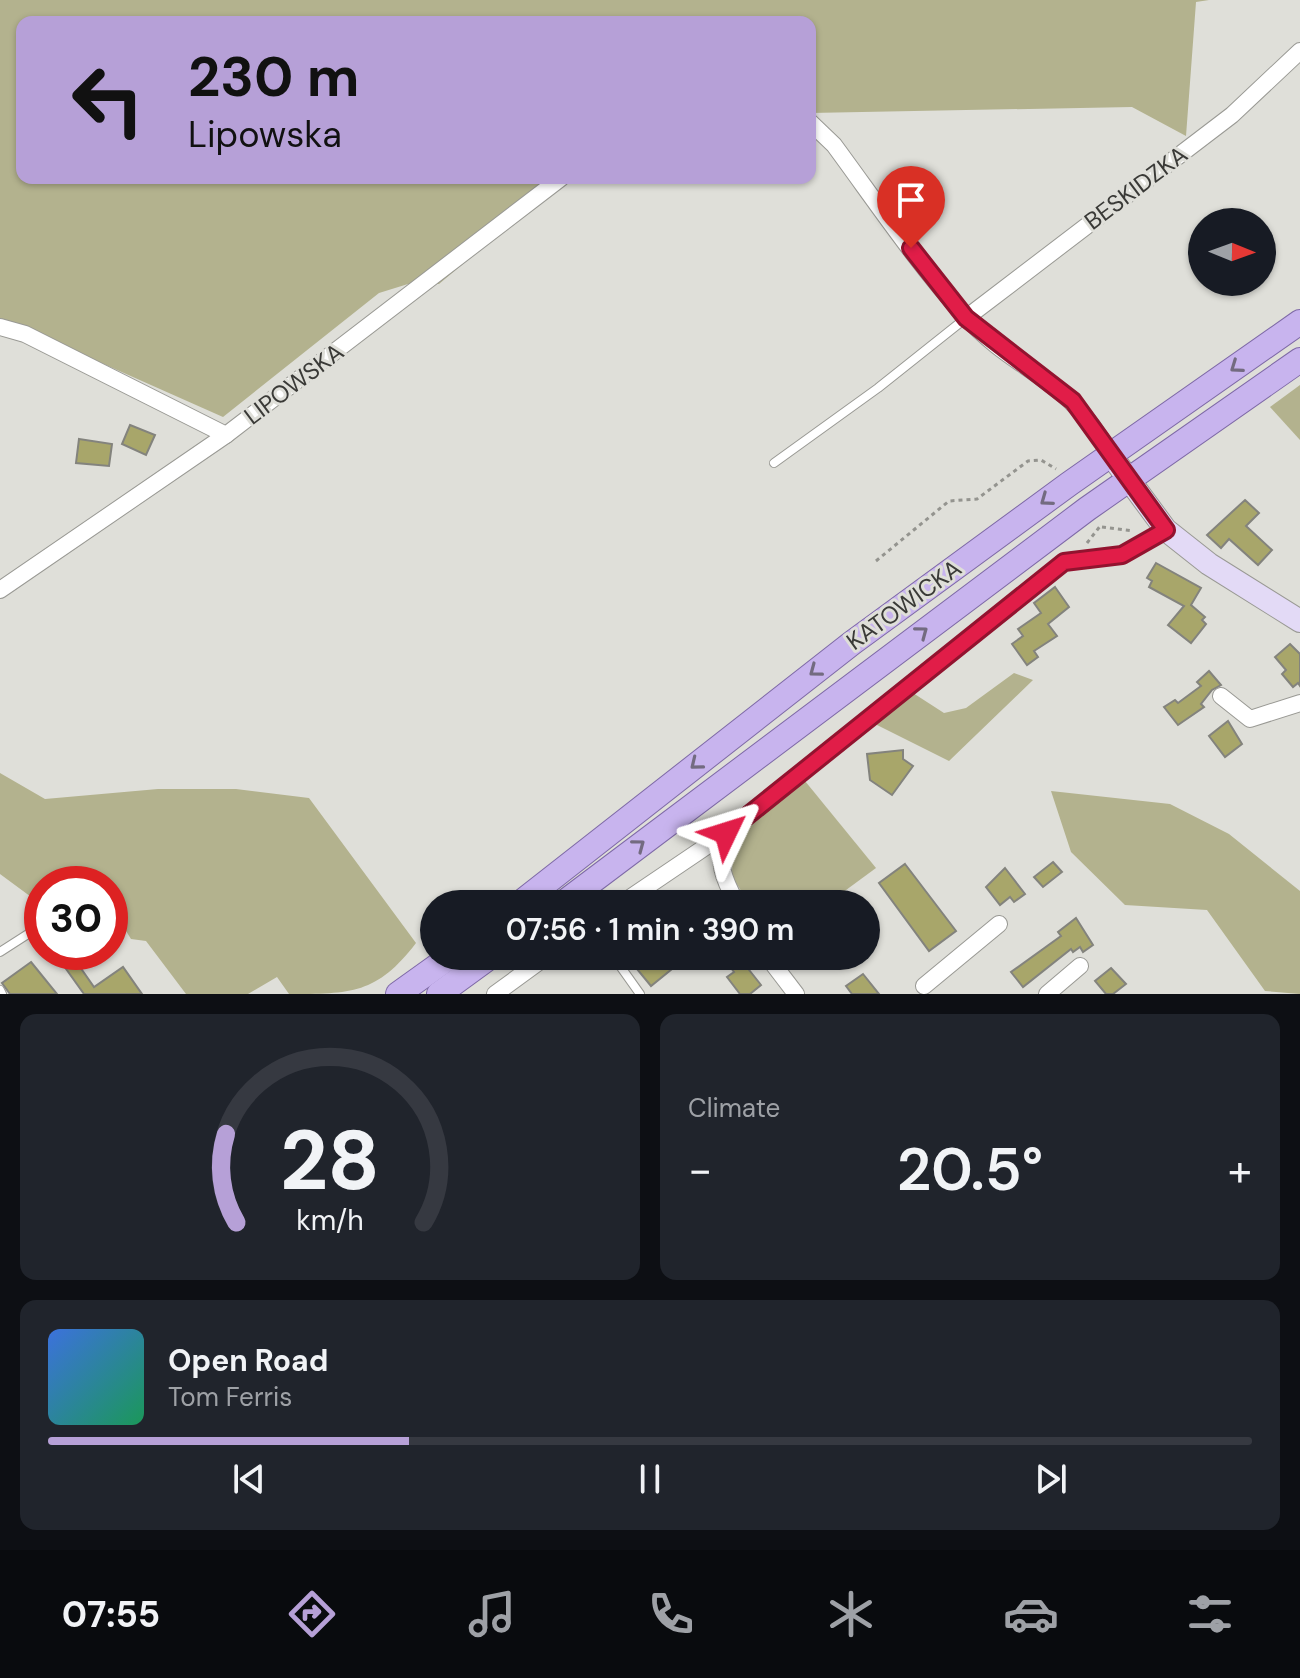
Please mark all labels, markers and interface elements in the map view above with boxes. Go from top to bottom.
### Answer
text: 230 m [188,40,359,113]
icon: left [56,48,160,152]
text: Lipowska [188,111,342,158]
street label: BESKIDZKA [1078,139,1193,236]
pin [877,166,945,248]
icon: arrive [889,178,933,222]
north arrow [1188,208,1276,296]
map controls [1188,208,1276,296]
street label: LIPOWSKA [238,336,350,431]
one-way arrow [1231,357,1245,372]
one-way arrow [1041,490,1055,505]
street label: KATOWICKA [840,552,967,657]
one-way arrow [913,627,928,642]
one-way arrow [809,662,824,676]
one-way arrow [690,754,705,769]
position arrow [684,791,768,875]
one-way arrow [630,841,645,855]
speed limit sign: 30 [24,866,128,970]
text: 07:56 · 1 min · 390 m [506,910,794,949]
text: Climate [688,1091,780,1125]
text: 28 [280,1106,380,1215]
text: 20.5° [897,1130,1043,1209]
text: − [688,1141,712,1199]
text: + [1228,1141,1252,1199]
text: km/h [296,1202,364,1239]
text: Open Road [168,1341,328,1380]
text: Tom Ferris [168,1380,292,1414]
icon: previous [227,1457,271,1501]
icon: pause [628,1457,672,1501]
icon: next [1029,1457,1073,1501]
icon: directions [284,1586,340,1642]
icon: music [464,1586,520,1642]
icon: phone [643,1586,699,1642]
icon: climate [823,1586,879,1642]
icon: car [1003,1586,1059,1642]
icon: filters [1182,1586,1238,1642]
text: 07:55 [62,1591,160,1638]

